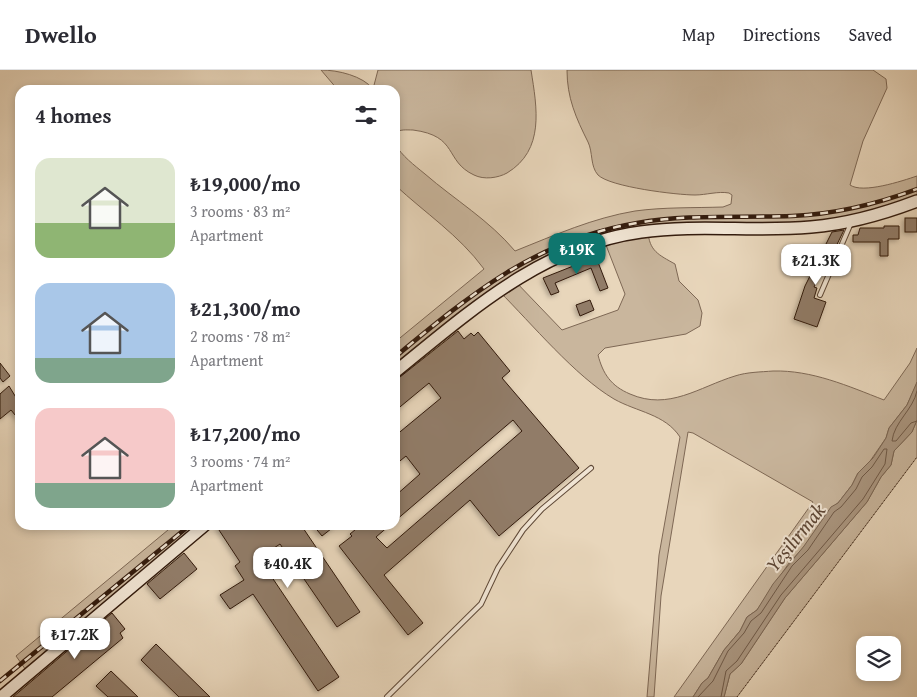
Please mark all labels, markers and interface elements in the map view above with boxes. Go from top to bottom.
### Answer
text: Dwello [25,17,97,52]
text: Map [682,21,715,48]
text: Directions [743,21,820,48]
text: Saved [848,21,892,48]
text: 4 homes [35,100,111,131]
icon: filters [352,101,380,129]
text: ₺19,000/mo [190,168,300,199]
icon: home [75,178,135,238]
text: 3 rooms · 83 m² [190,199,290,223]
text: Apartment [190,223,263,247]
pin: ₺19K [547,232,607,275]
text: ₺19K [560,237,594,261]
pin: ₺21.3K [775,244,857,286]
text: ₺21.3K [792,248,840,272]
text: ₺21,300/mo [190,293,300,324]
icon: home [75,303,135,363]
text: 2 rooms · 78 m² [190,324,290,348]
text: Apartment [190,348,263,372]
text: ₺17,200/mo [190,418,300,449]
icon: home [75,428,135,488]
text: 3 rooms · 74 m² [190,449,290,473]
text: Apartment [190,473,263,497]
water label: Yeşilırmak [758,496,832,578]
pin: ₺40.4K [247,546,329,589]
text: ₺40.4K [264,551,312,575]
pin: ₺17.2K [34,618,116,660]
text: ₺17.2K [51,622,99,646]
map controls [856,636,901,681]
button: layers [856,636,901,681]

